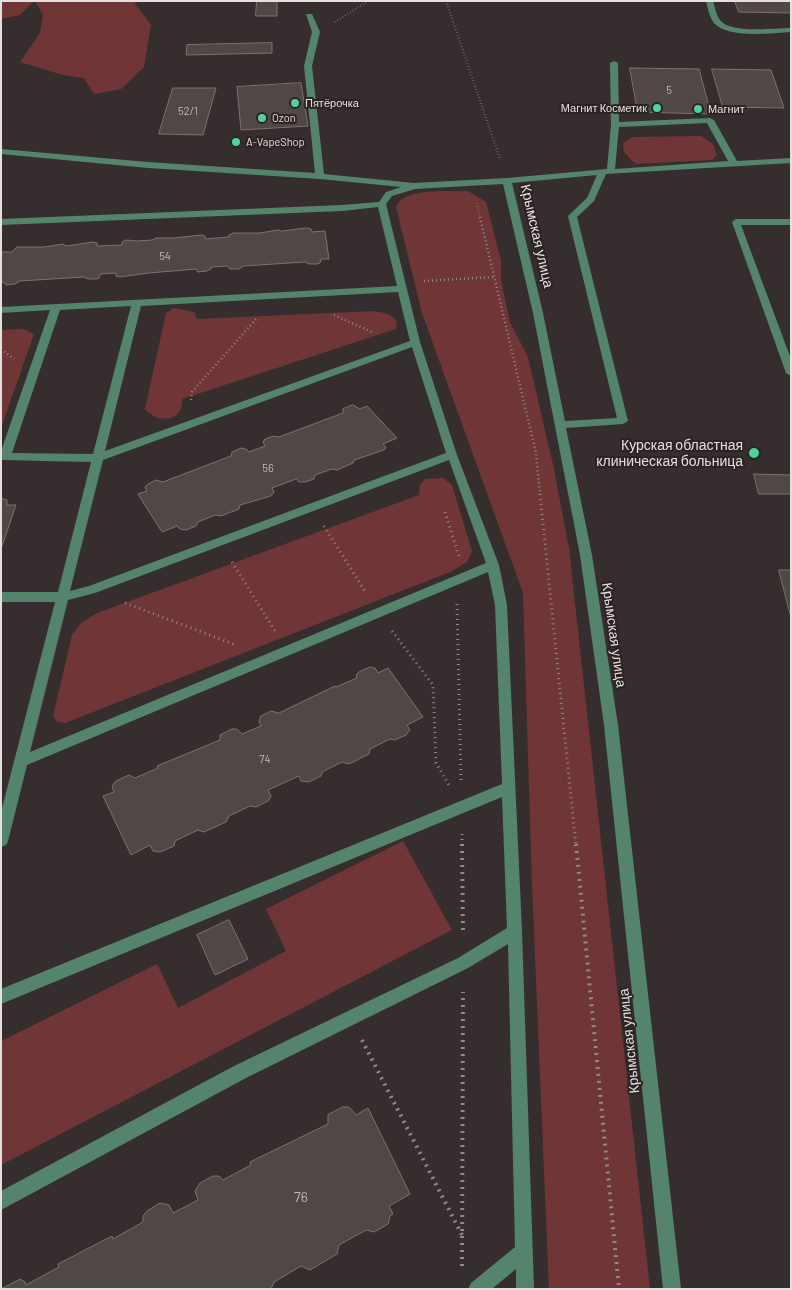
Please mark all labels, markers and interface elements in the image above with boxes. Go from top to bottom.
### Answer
house number: 5 [666,83,672,97]
place label: Пятёрочка [305,96,359,110]
marker: Пятёрочка [289,97,301,109]
place label: Магнит Косметик [561,101,647,115]
marker: Магнит Косметик [651,102,663,114]
place label: Магнит [708,102,745,116]
marker: Магнит [692,103,704,115]
house number: 52/1 [178,104,198,118]
place label: Ozon [272,111,296,125]
marker: Ozon [256,112,268,124]
place label: A-VapeShop [246,135,305,149]
marker: A-VapeShop [230,136,242,148]
street label: Крымская улица [517,183,557,289]
house number: 54 [159,249,171,263]
place label: Курская областная клиническая больница [596,437,743,470]
marker: Курская областная клиническая больница [747,446,761,460]
house number: 56 [262,461,274,475]
street label: Крымская улица [598,581,630,689]
house number: 74 [259,752,271,766]
street label: Крымская улица [615,988,643,1094]
house number: 76 [294,1189,308,1205]

